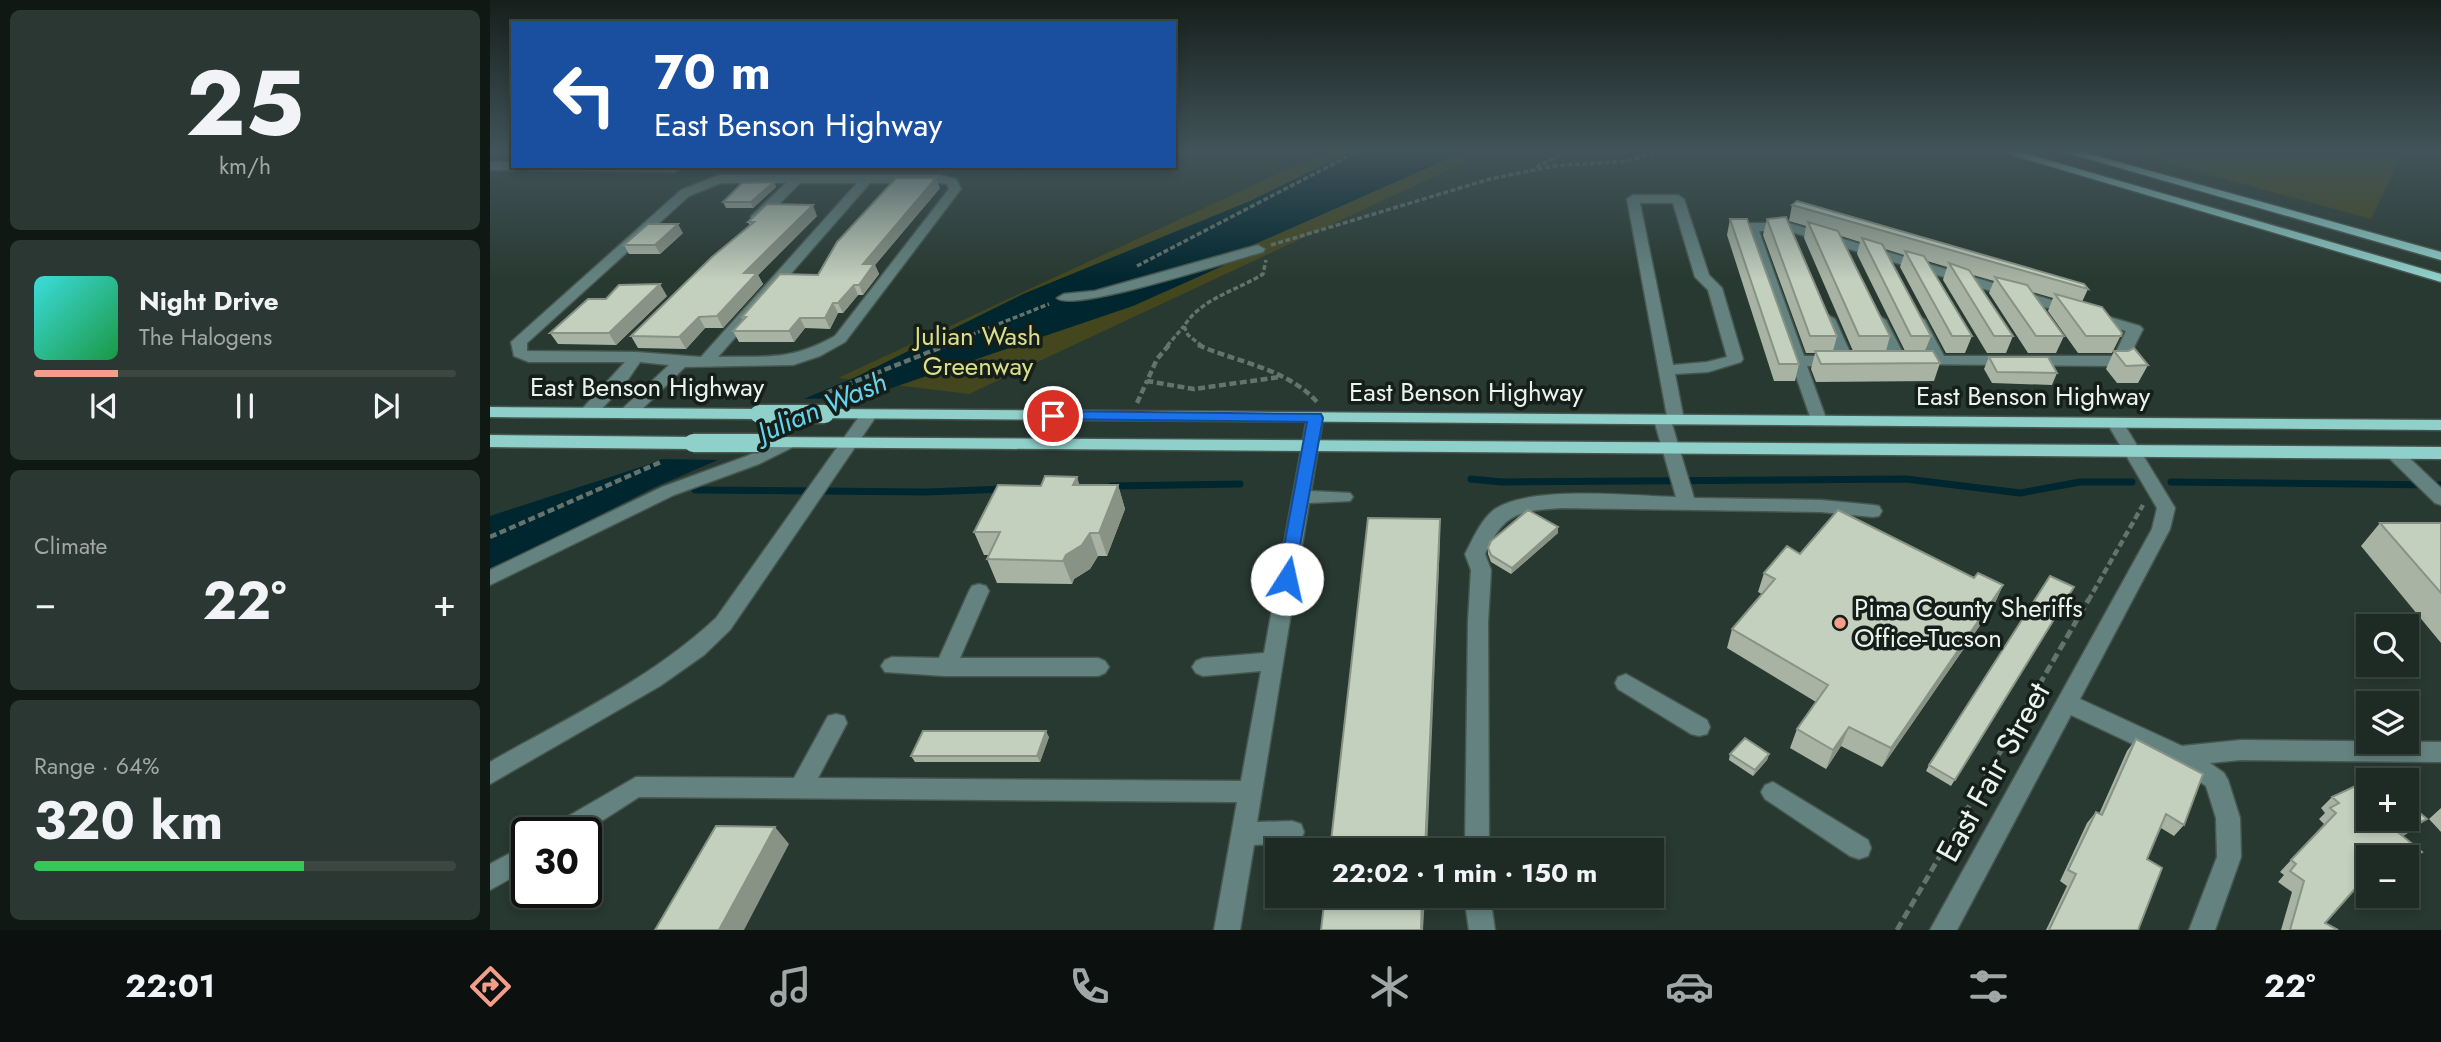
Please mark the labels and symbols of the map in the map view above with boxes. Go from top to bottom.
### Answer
park label: Julian Wash Greenway [912,317,1041,385]
water label: Julian Wash [746,361,893,455]
street label: East Benson Highway [530,368,765,406]
street label: East Benson Highway [1349,373,1584,411]
street label: East Benson Highway [1916,377,2151,415]
pin [1023,386,1083,446]
position arrow [1250,542,1324,616]
place label: Pima County Sheriffs Office-Tucson [1854,589,2083,657]
marker: Pima County Sheriffs Office-Tucson [1832,615,1848,631]
street label: East Fair Street [1925,674,2061,870]
speed limit sign: 30 [511,817,602,908]

